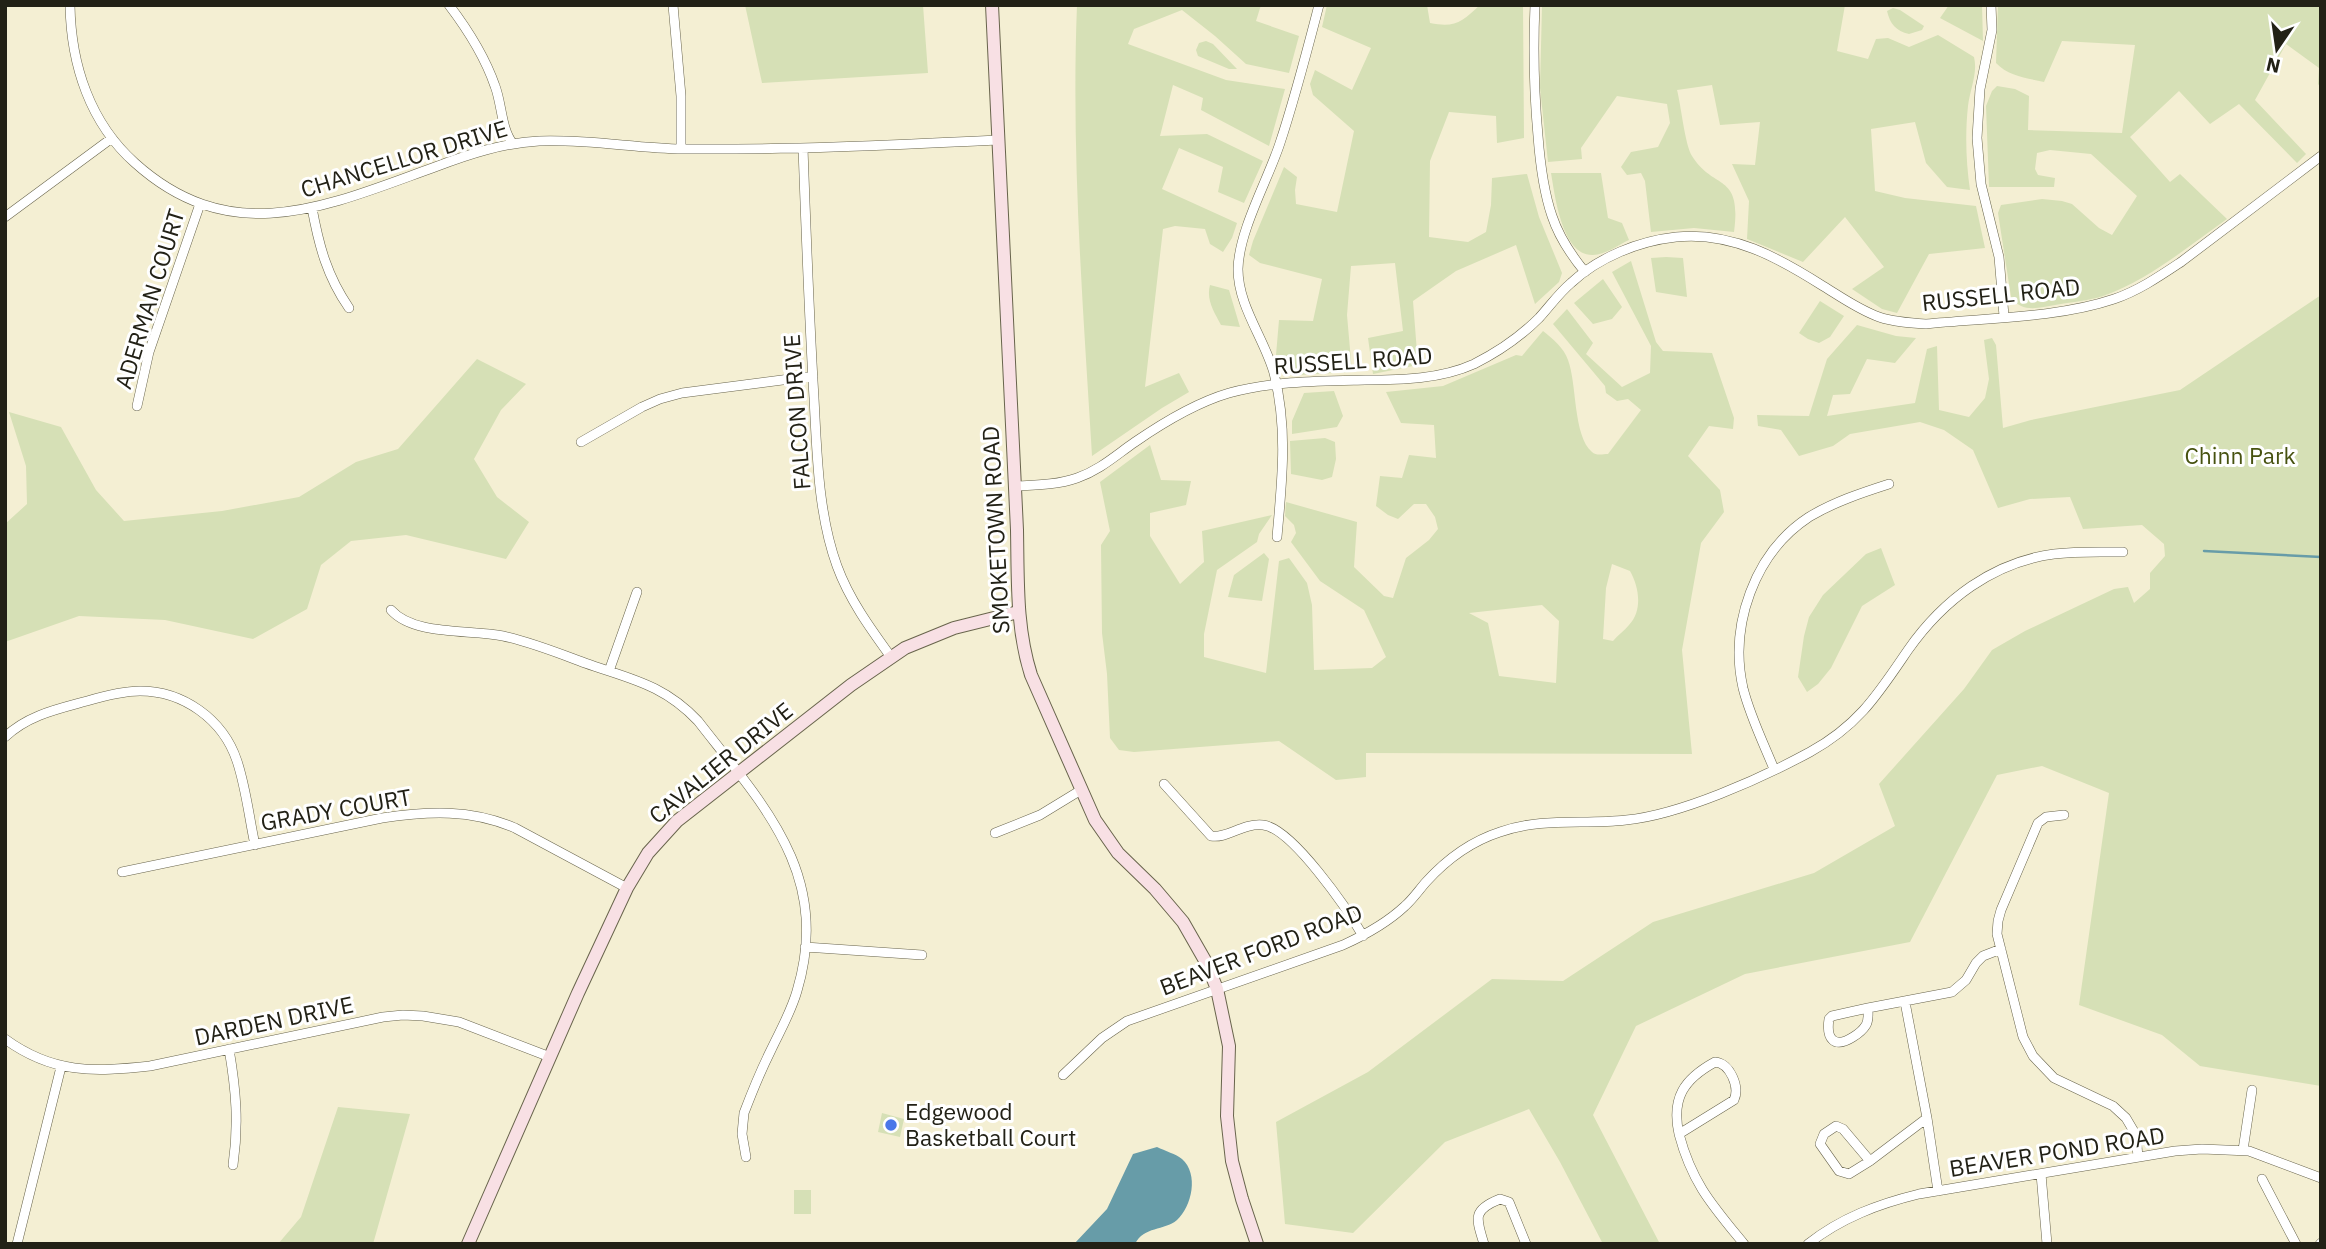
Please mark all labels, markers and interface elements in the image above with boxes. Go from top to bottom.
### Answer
north arrow [2242,14,2312,84]
text: N [2264,52,2283,79]
street label: CHANCELLOR DRIVE [297,112,511,204]
street label: ADERMAN COURT [107,205,191,392]
street label: RUSSELL ROAD [1920,271,2082,317]
street label: FALCON DRIVE [776,333,816,491]
street label: RUSSELL ROAD [1273,339,1433,381]
street label: SMOKETOWN ROAD [975,425,1015,635]
park label: Chinn Park [2184,440,2296,470]
street label: CAVALIER DRIVE [642,695,799,830]
street label: GRADY COURT [258,781,413,837]
street label: BEAVER FORD ROAD [1155,897,1366,1002]
street label: DARDEN DRIVE [191,989,356,1052]
place label: Edgewood Basketball Court [905,1096,1076,1152]
marker: Edgewood Basketball Court [883,1117,899,1133]
street label: BEAVER POND ROAD [1947,1119,2167,1183]

